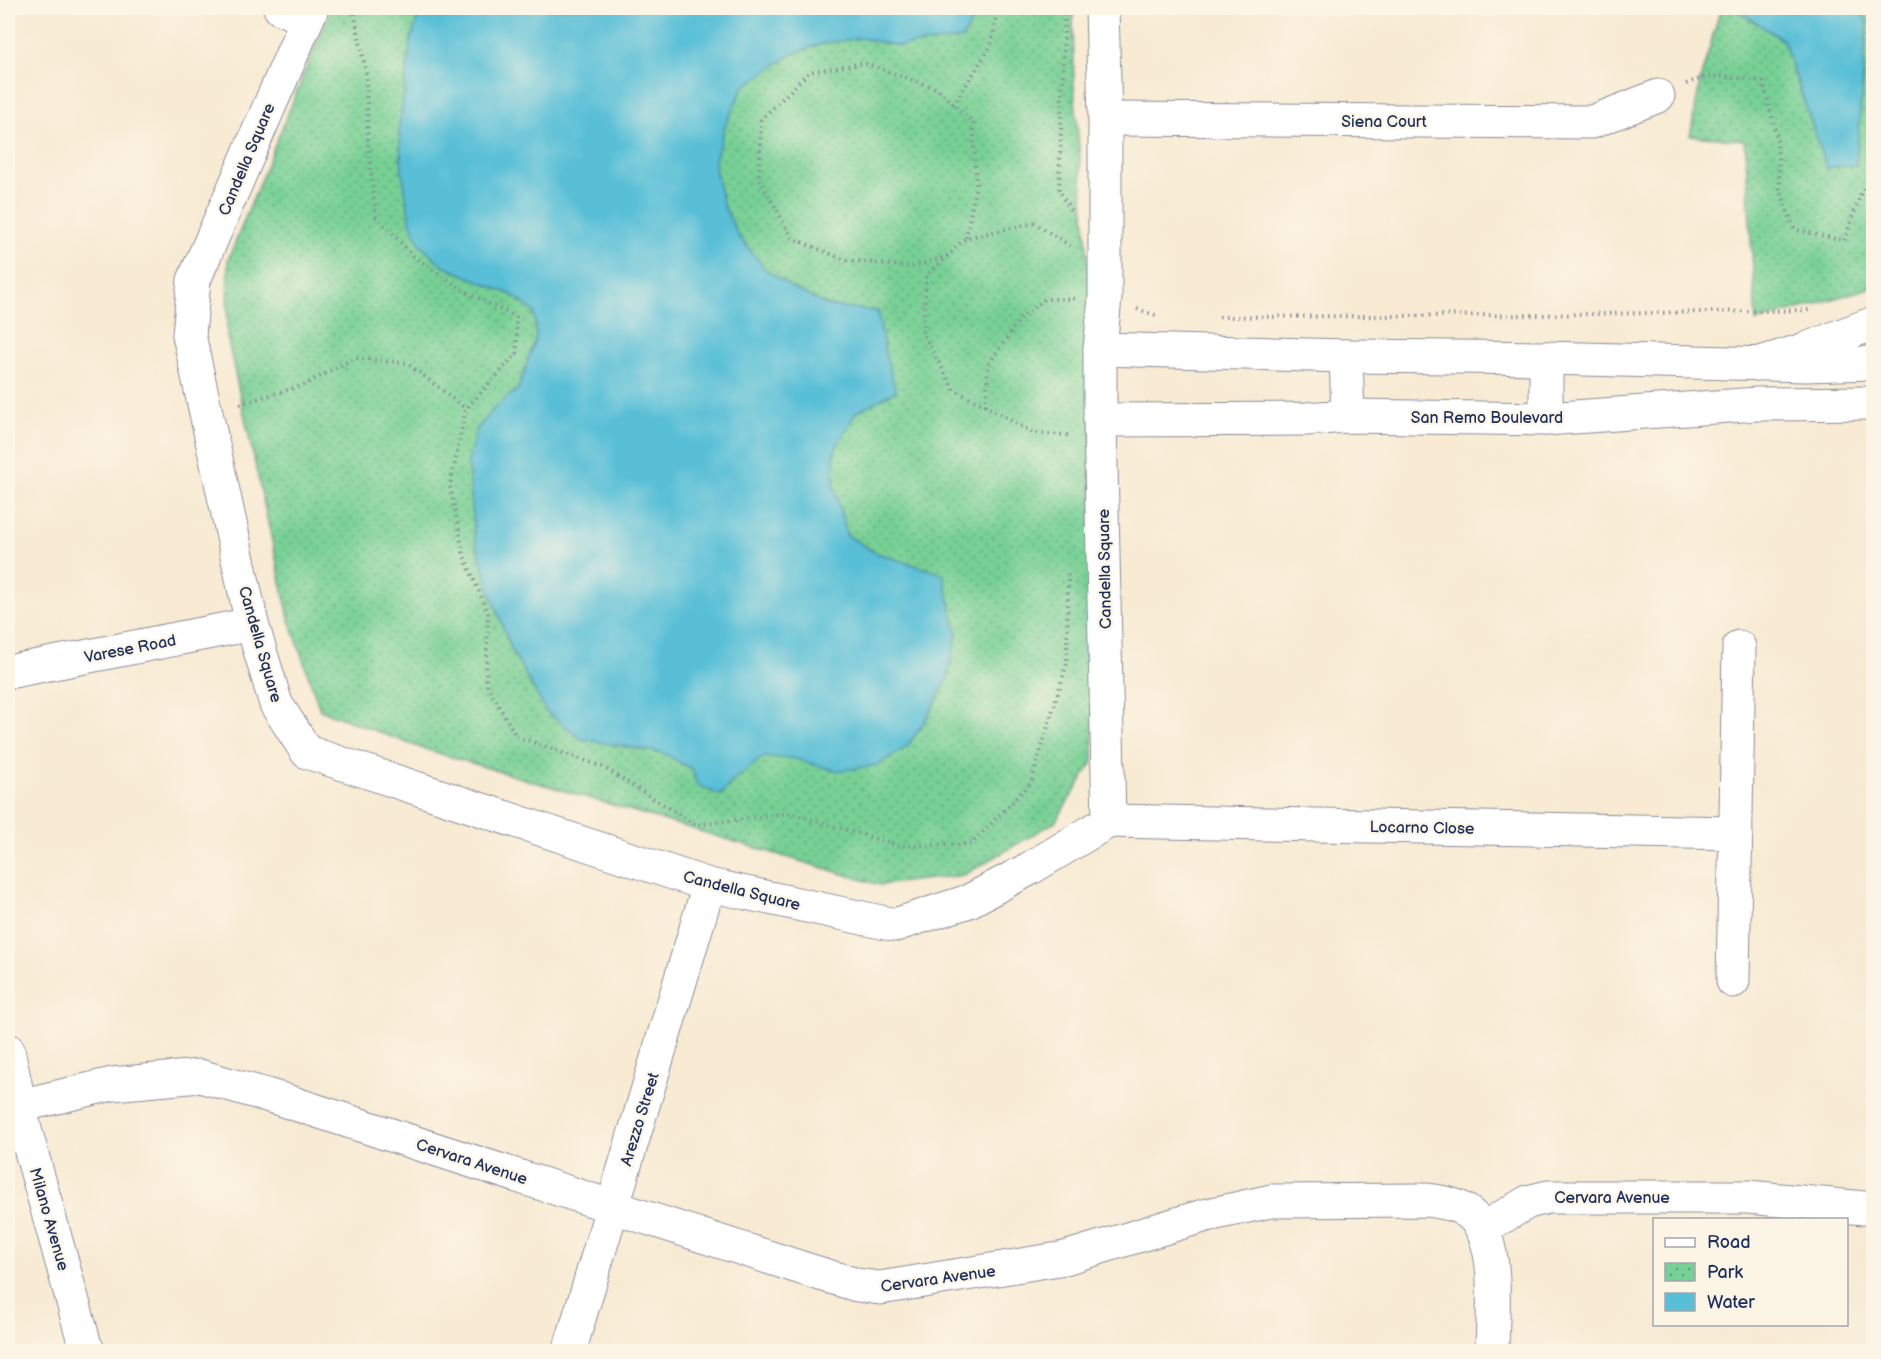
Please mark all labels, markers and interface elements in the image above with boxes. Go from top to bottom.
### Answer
street label: Candella Square [215,100,280,219]
street label: Siena Court [1341,113,1427,132]
street label: San Remo Boulevard [1411,409,1563,428]
street label: Candella Square [1095,508,1116,629]
street label: Candella Square [234,584,285,705]
street label: Varese Road [83,631,178,668]
street label: Locarno Close [1369,818,1475,839]
street label: Candella Square [681,868,803,915]
street label: Arezzo Street [617,1070,664,1169]
street label: Cervara Avenue [414,1136,530,1189]
street label: Milano Avenue [25,1166,72,1274]
street label: Cervara Avenue [1554,1189,1670,1208]
legend [1653,1218,1848,1326]
text: Road [1707,1232,1751,1253]
street label: Cervara Avenue [880,1262,997,1297]
text: Park [1707,1262,1743,1283]
text: Water [1707,1292,1755,1313]

